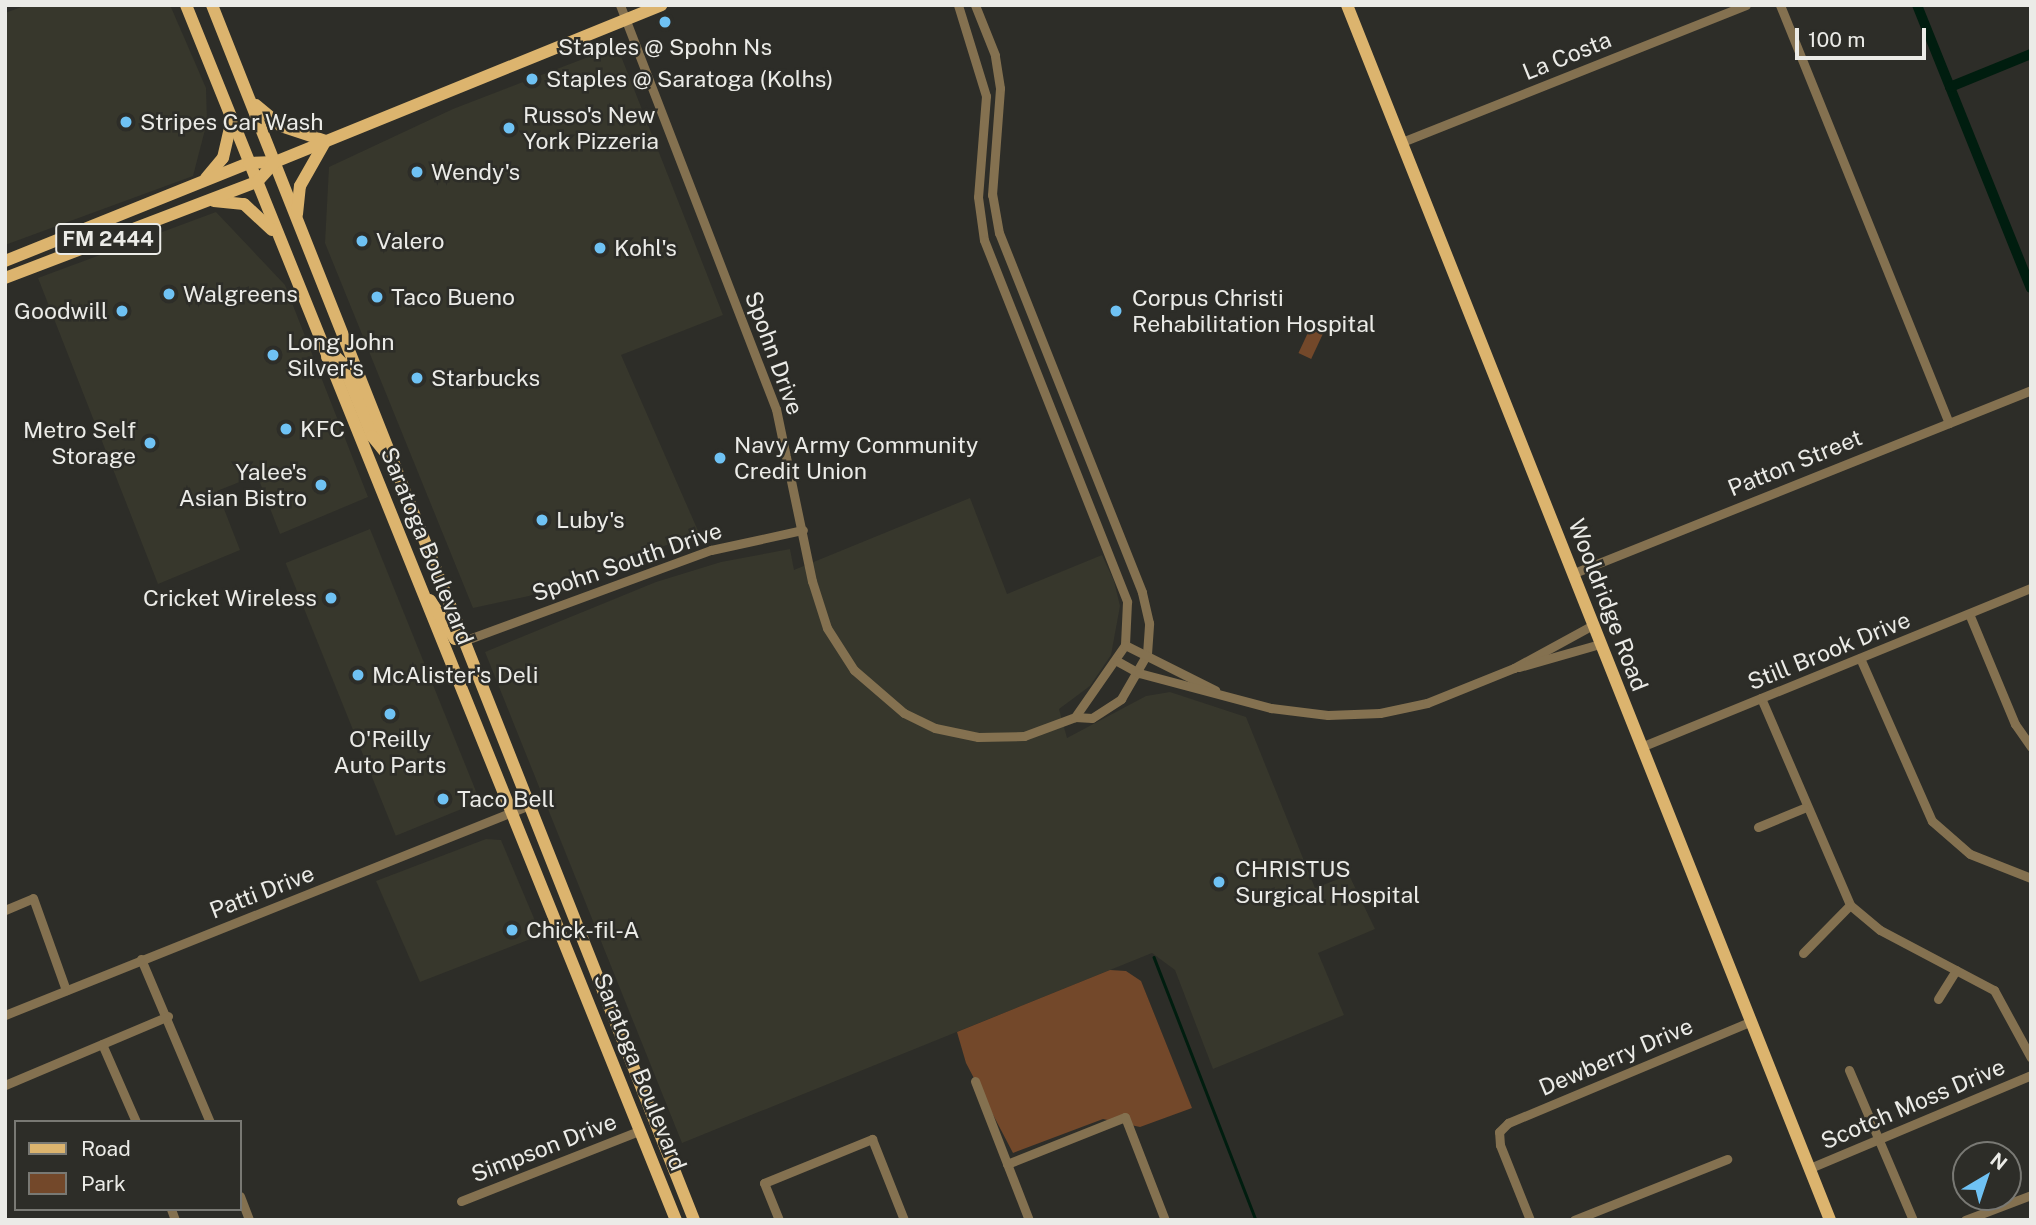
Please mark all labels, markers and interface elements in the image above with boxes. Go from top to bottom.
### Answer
marker: Staples @ Spohn Ns [657,14,673,30]
scale bar [1798,14,1929,58]
street label: La Costa [1519,26,1615,86]
text: 100 m [1808,27,1865,52]
place label: Staples @ Spohn Ns [558,33,772,61]
place label: Staples @ Saratoga (Kolhs) [546,65,834,93]
marker: Staples @ Saratoga (Kolhs) [524,71,540,87]
place label: Russo's New York Pizzeria [523,101,659,155]
place label: Stripes Car Wash [140,108,324,136]
marker: Stripes Car Wash [118,114,134,130]
marker: Russo's New York Pizzeria [501,120,517,136]
place label: Wendy's [431,158,520,186]
marker: Wendy's [409,164,425,180]
road number: FM 2444 [54,222,162,256]
place label: Valero [376,227,444,255]
marker: Valero [354,233,370,249]
place label: Kohl's [614,234,677,262]
marker: Kohl's [592,240,608,256]
place label: Walgreens [183,280,298,308]
place label: Taco Bueno [391,283,515,311]
place label: Corpus Christi Rehabilitation Hospital [1132,284,1376,338]
marker: Walgreens [161,286,177,302]
street label: Spohn Drive [739,288,809,418]
marker: Taco Bueno [369,289,385,305]
place label: Goodwill [14,297,108,325]
marker: Corpus Christi Rehabilitation Hospital [1106,301,1126,321]
marker: Goodwill [114,303,130,319]
place label: Long John Silver's [287,328,394,382]
marker: Long John Silver's [265,347,281,363]
place label: Starbucks [431,364,540,392]
marker: Starbucks [409,370,425,386]
place label: KFC [300,415,345,443]
place label: Metro Self Storage [23,416,136,470]
marker: KFC [278,421,294,437]
street label: Patton Street [1724,424,1866,502]
place label: Navy Army Community Credit Union [734,431,978,485]
marker: Metro Self Storage [142,435,158,451]
street label: Saratoga Boulevard [375,443,479,649]
marker: Navy Army Community Credit Union [712,450,728,466]
place label: Yalee's Asian Bistro [179,458,307,512]
marker: Yalee's Asian Bistro [313,477,329,493]
place label: Luby's [556,506,625,534]
marker: Luby's [534,512,550,528]
street label: Wooldridge Road [1562,515,1654,695]
street label: Spohn South Drive [529,517,725,607]
place label: Cricket Wireless [143,584,317,612]
marker: Cricket Wireless [323,590,339,606]
street label: Still Brook Drive [1744,606,1914,696]
place label: McAlister's Deli [372,661,538,689]
marker: McAlister's Deli [350,667,366,683]
marker: O'Reilly Auto Parts [382,706,398,722]
place label: O'Reilly Auto Parts [333,725,447,779]
place label: Taco Bell [457,785,555,813]
marker: Taco Bell [435,791,451,807]
place label: CHRISTUS Surgical Hospital [1235,855,1420,909]
street label: Patti Drive [206,859,318,925]
marker: CHRISTUS Surgical Hospital [1209,872,1229,892]
place label: Chick-fil-A [526,916,640,944]
marker: Chick-fil-A [504,922,520,938]
street label: Saratoga Boulevard [588,969,692,1175]
street label: Dewberry Drive [1535,1012,1697,1102]
street label: Scotch Moss Drive [1817,1053,2009,1155]
street label: Simpson Drive [467,1108,621,1188]
legend [14,1120,242,1211]
text: Road [81,1136,131,1161]
north arrow [1952,1141,2022,1211]
text: N [1986,1148,2012,1174]
text: Park [81,1171,126,1196]

